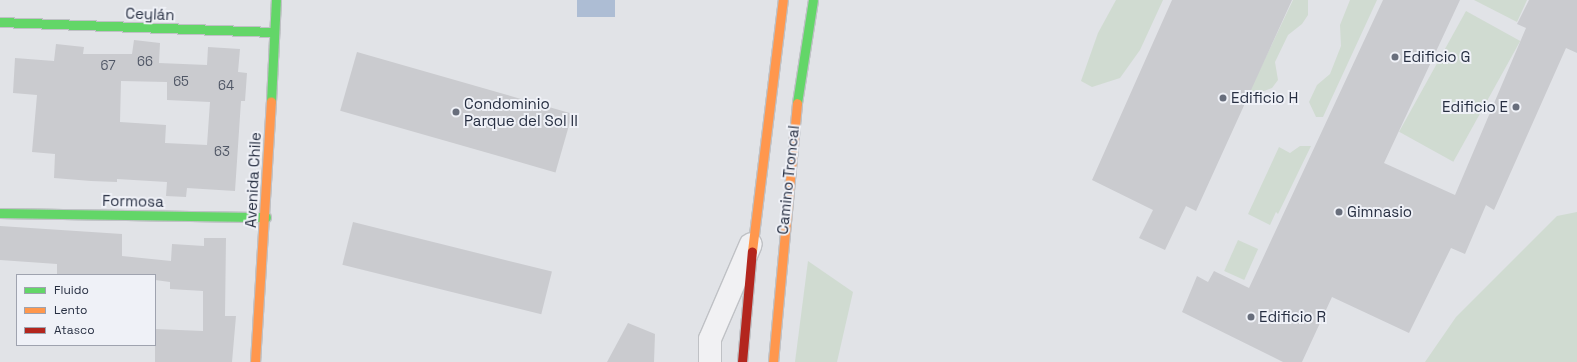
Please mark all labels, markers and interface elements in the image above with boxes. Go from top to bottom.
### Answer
street label: Ceylán [125,4,175,24]
place label: Edificio G [1403,48,1470,66]
marker: Edificio G [1390,52,1400,62]
house number: 66 [137,54,153,70]
house number: 67 [100,58,116,74]
house number: 65 [173,74,189,90]
house number: 64 [218,78,234,94]
place label: Edificio H [1231,89,1298,107]
marker: Edificio H [1218,93,1228,103]
place label: Condominio Parque del Sol II [464,94,578,129]
place label: Edificio E [1442,98,1508,116]
marker: Edificio E [1511,102,1521,112]
marker: Condominio Parque del Sol II [451,107,461,117]
street label: Camino Troncal [773,124,803,236]
street label: Avenida Chile [242,132,264,228]
house number: 63 [214,144,230,160]
street label: Formosa [102,191,164,211]
place label: Gimnasio [1347,203,1412,221]
marker: Gimnasio [1334,207,1344,217]
legend [16,274,156,346]
text: Fluido [54,282,89,298]
text: Lento [54,302,88,318]
place label: Edificio R [1259,308,1326,326]
marker: Edificio R [1246,312,1256,322]
text: Atasco [54,322,95,338]

